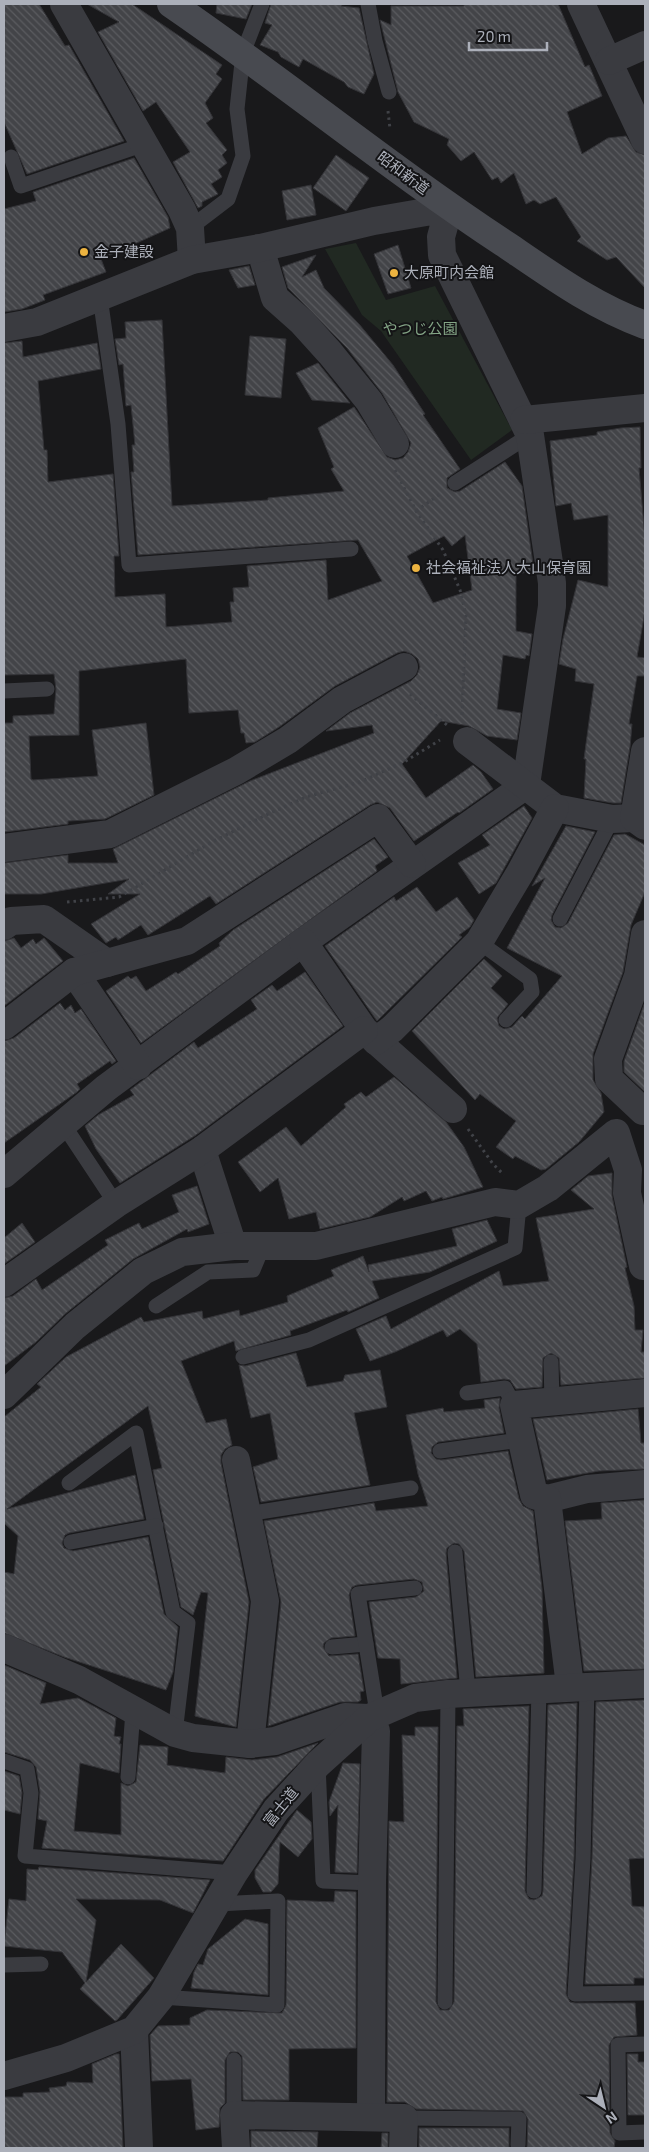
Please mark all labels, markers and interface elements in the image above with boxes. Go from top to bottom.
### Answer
scale bar [469,20,546,52]
text: 20 m [477,27,511,45]
street label: 昭和新道 [374,147,433,197]
place label: 金子建設 [94,242,154,260]
marker: 金子建設 [78,246,90,258]
place label: 大原町内会館 [404,263,494,281]
marker: 大原町内会館 [388,267,400,279]
park label: やつじ公園 [382,319,458,337]
place label: 社会福祉法人大山保育園 [426,558,591,576]
marker: 社会福祉法人大山保育園 [410,562,422,574]
street label: 富士道 [259,1783,301,1830]
north arrow [579,2082,629,2132]
text: N [603,2108,621,2128]

